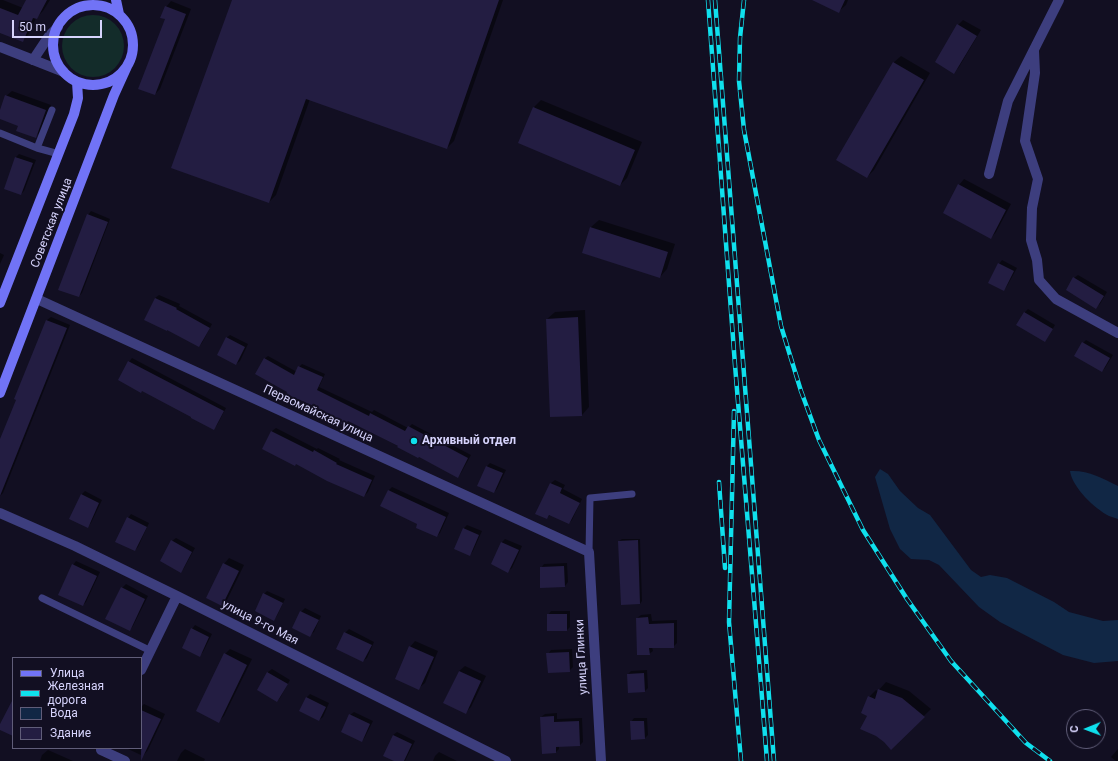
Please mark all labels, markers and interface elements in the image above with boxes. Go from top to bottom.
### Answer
scale bar [14,12,104,38]
text: 50 m [19,20,46,34]
street label: Советская улица [28,176,76,270]
street label: Первомайская улица [261,382,375,446]
place label: Архивный отдел [422,434,516,448]
marker: Архивный отдел [409,436,419,446]
street label: улица 9-го Мая [219,597,301,649]
street label: улица Глинки [573,619,591,695]
legend [12,657,142,749]
text: Улица [50,666,85,680]
text: Железная дорога [48,679,104,707]
text: Вода [50,706,78,720]
north arrow [1066,709,1106,749]
text: С [1068,725,1081,733]
text: Здание [50,726,91,740]

